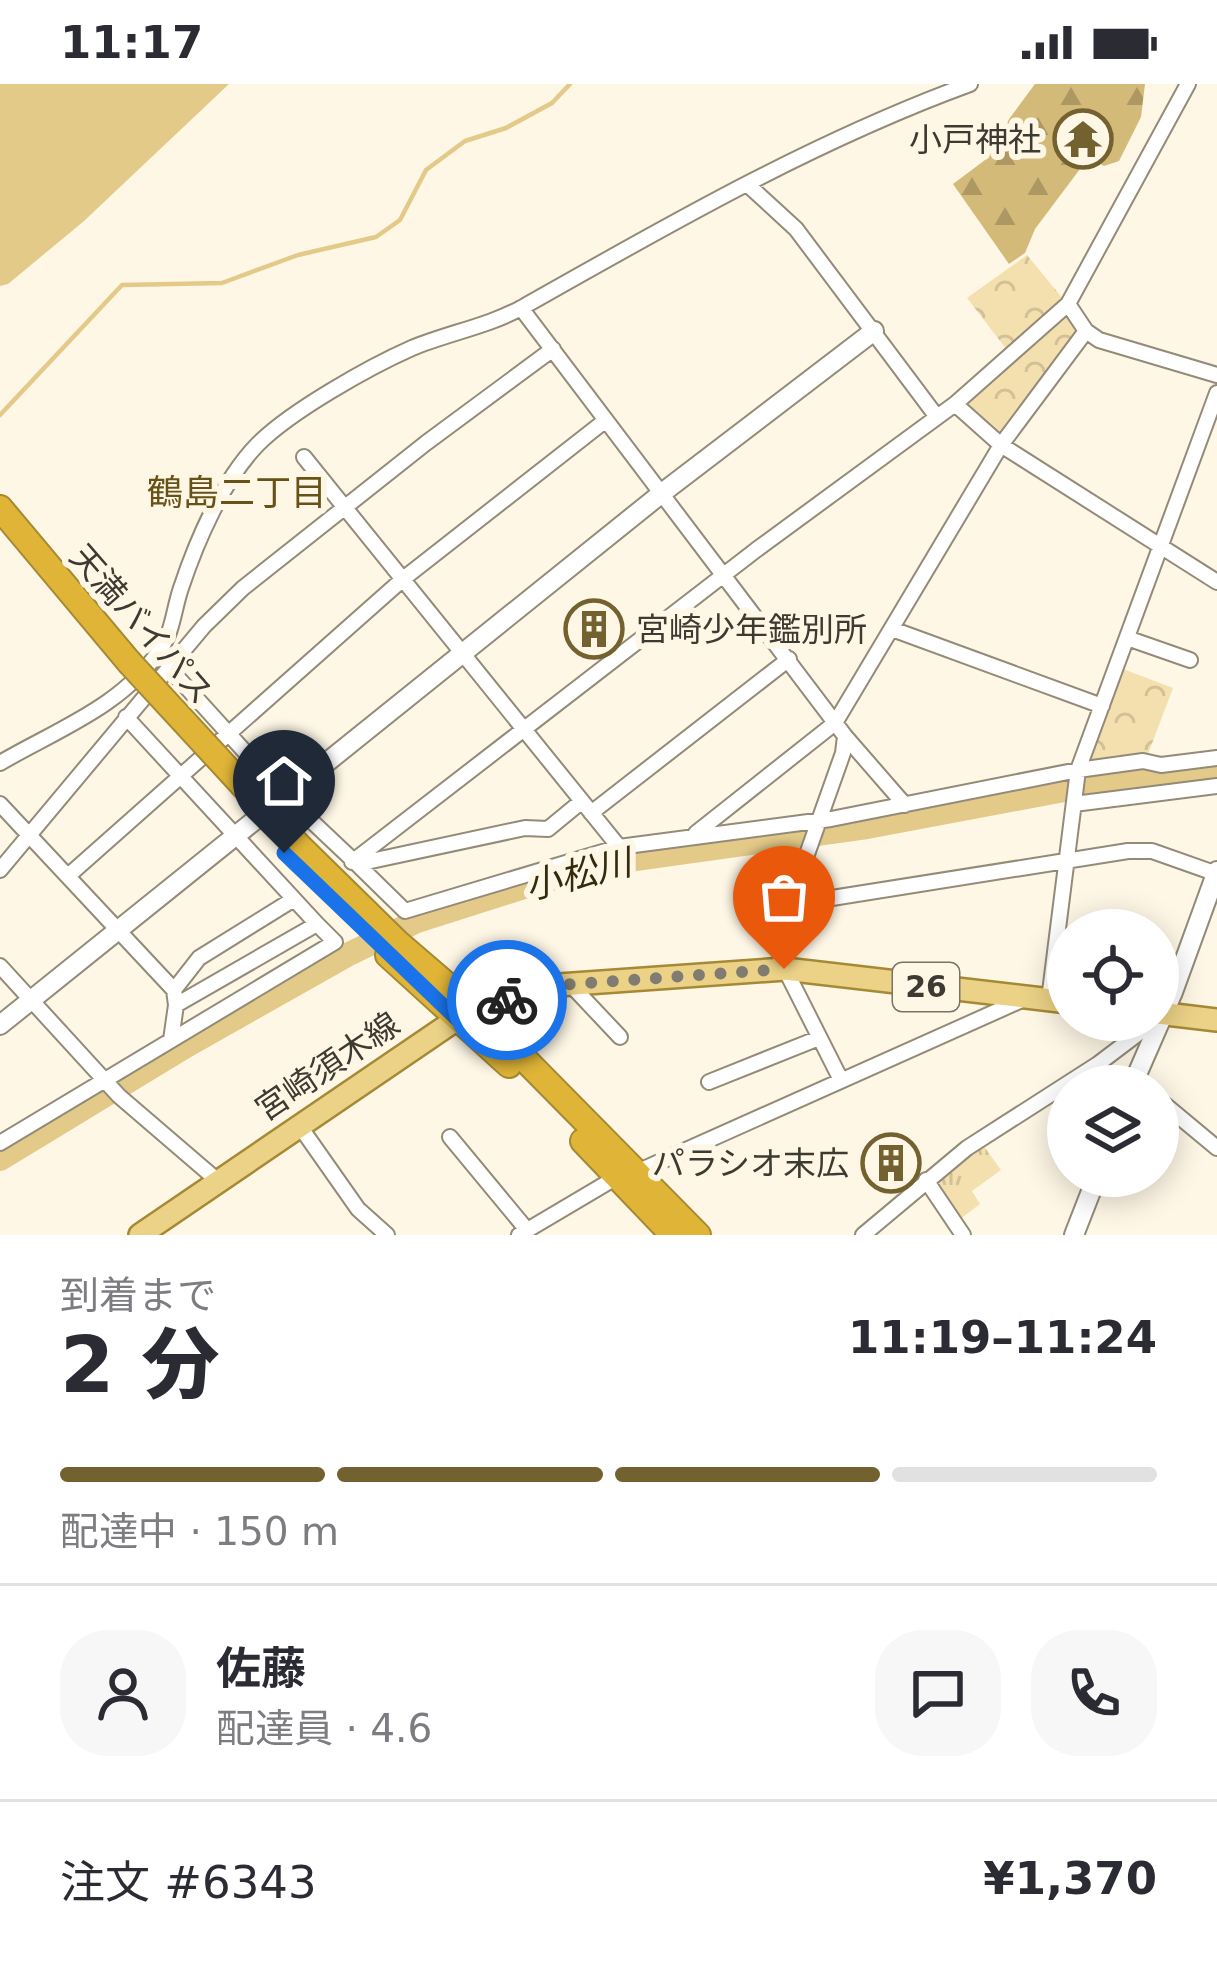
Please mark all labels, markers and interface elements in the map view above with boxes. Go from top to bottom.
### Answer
text: 11:17 [60,16,203,69]
temple icon: 小戸神社 [1052,108,1114,170]
place label: 小戸神社 [909,120,1041,159]
district label: 鶴島二丁目 [147,472,327,513]
street label: 天満バイパス [62,537,221,712]
building icon: 宮崎少年鑑別所 [563,598,625,660]
place label: 宮崎少年鑑別所 [636,610,867,649]
pin [233,730,335,853]
icon: home [251,748,317,814]
water label: 小松川 [521,841,639,907]
pin [733,846,835,969]
icon: bag [751,864,817,930]
map controls [1047,909,1179,1197]
button: locate [1047,909,1179,1041]
courier [447,940,567,1060]
road number: 26 [893,963,959,1011]
icon: bike [474,967,540,1033]
street label: 宮崎須木線 [248,1004,407,1129]
button: layers [1047,1065,1179,1197]
building icon: パラシオ末広 [860,1132,922,1194]
place label: パラシオ末広 [652,1144,849,1183]
text: 到着まで [60,1273,216,1318]
text: 11:19–11:24 [848,1311,1157,1364]
text: 2 分 [60,1320,219,1410]
text: 配達中 · 150 m [60,1509,339,1554]
button: person [60,1630,186,1756]
button: chat [875,1630,1001,1756]
button: phone [1031,1630,1157,1756]
text: 佐藤 [216,1642,306,1695]
text: 配達員 · 4.6 [216,1706,432,1751]
text: ¥1,370 [983,1852,1157,1905]
text: 注文 #6343 [60,1856,317,1909]

